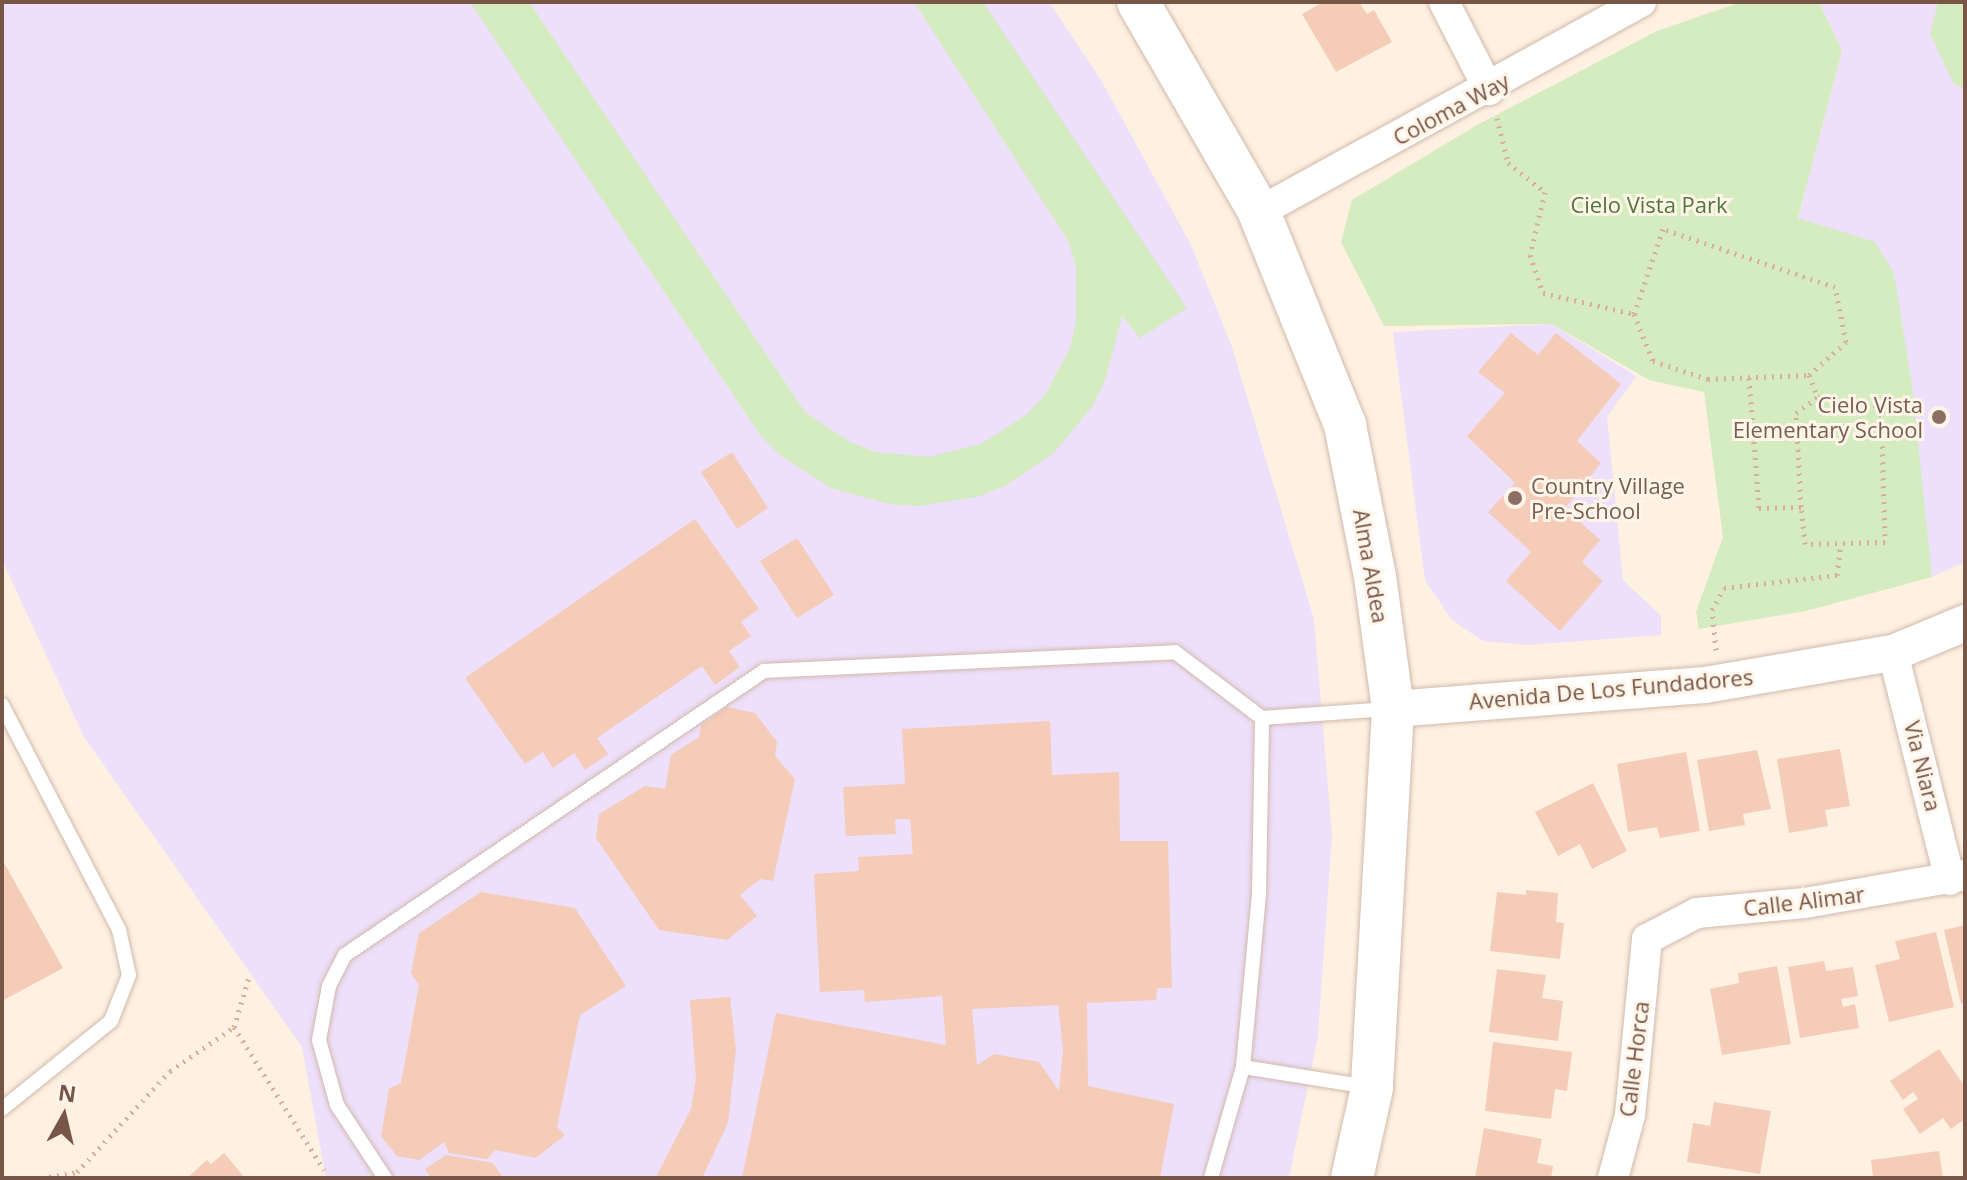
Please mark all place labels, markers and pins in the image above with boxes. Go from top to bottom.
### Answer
place label: Cielo Vista Elementary School [1733,391,1923,442]
marker: Cielo Vista Elementary School [1930,408,1948,426]
place label: Country Village Pre-School [1531,472,1685,524]
marker: Country Village Pre-School [1506,489,1524,507]

